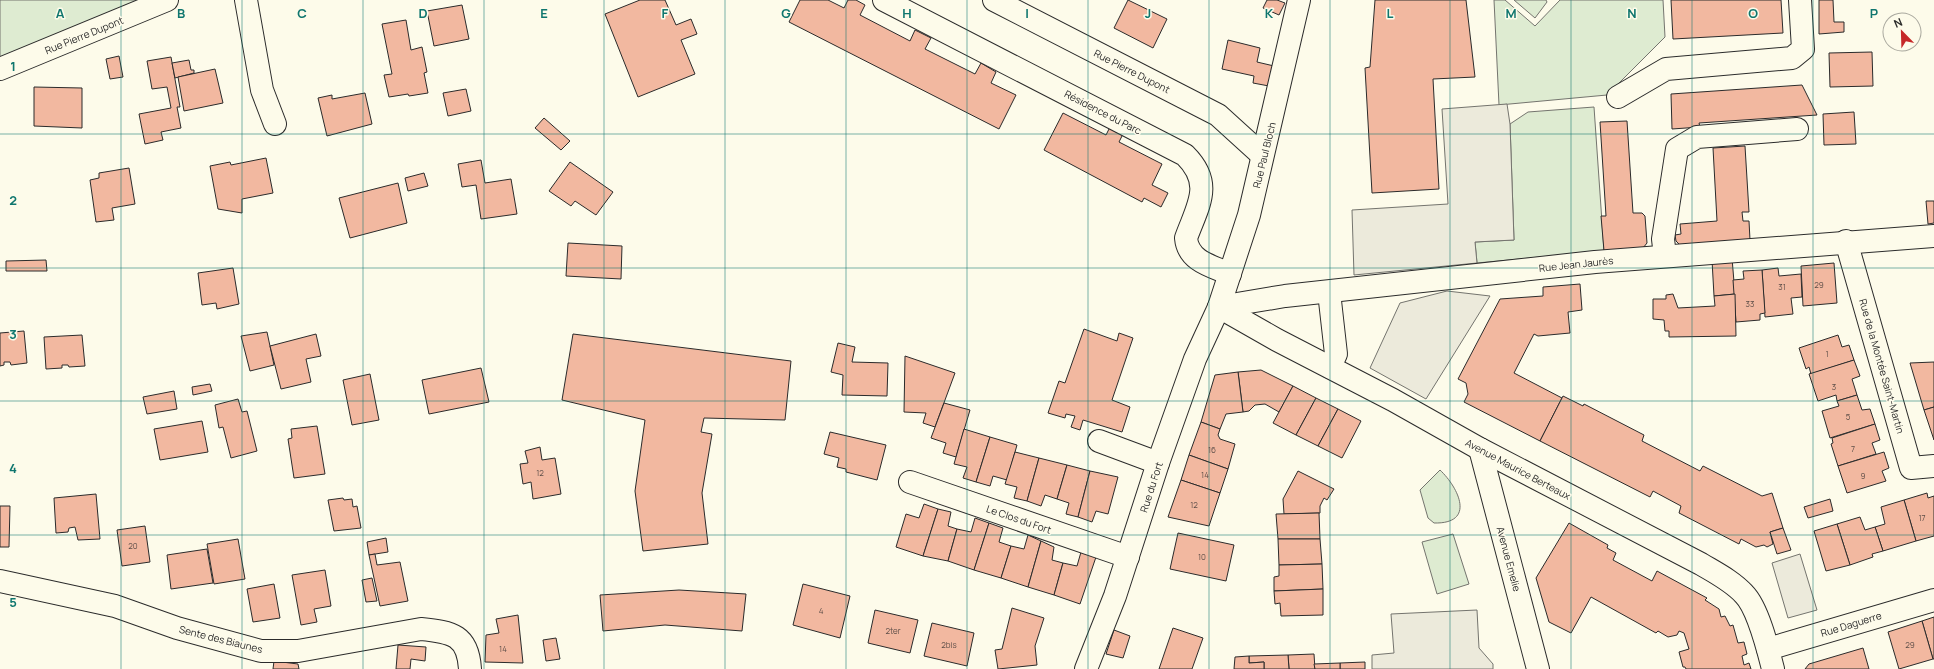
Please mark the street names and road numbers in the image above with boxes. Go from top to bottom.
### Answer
street label: Rue Pierre Dupont [43,13,125,57]
street label: Rue Pierre Dupont [1092,46,1172,96]
street label: Résidence du Parc [1062,87,1144,138]
street label: Rue Paul Bloch [1249,120,1279,189]
street label: Rue Jean Jaurès [1538,253,1614,275]
street label: Rue de la Montée Saint-Martin [1856,297,1908,435]
street label: Avenue Maurice Berteaux [1463,435,1574,503]
street label: Rue du Fort [1136,460,1166,514]
street label: Le Clos du Fort [985,501,1053,537]
street label: Avenue Emelie [1494,525,1524,593]
street label: Rue Daguerre [1819,608,1883,640]
street label: Sente des Biaunes [178,622,264,656]

